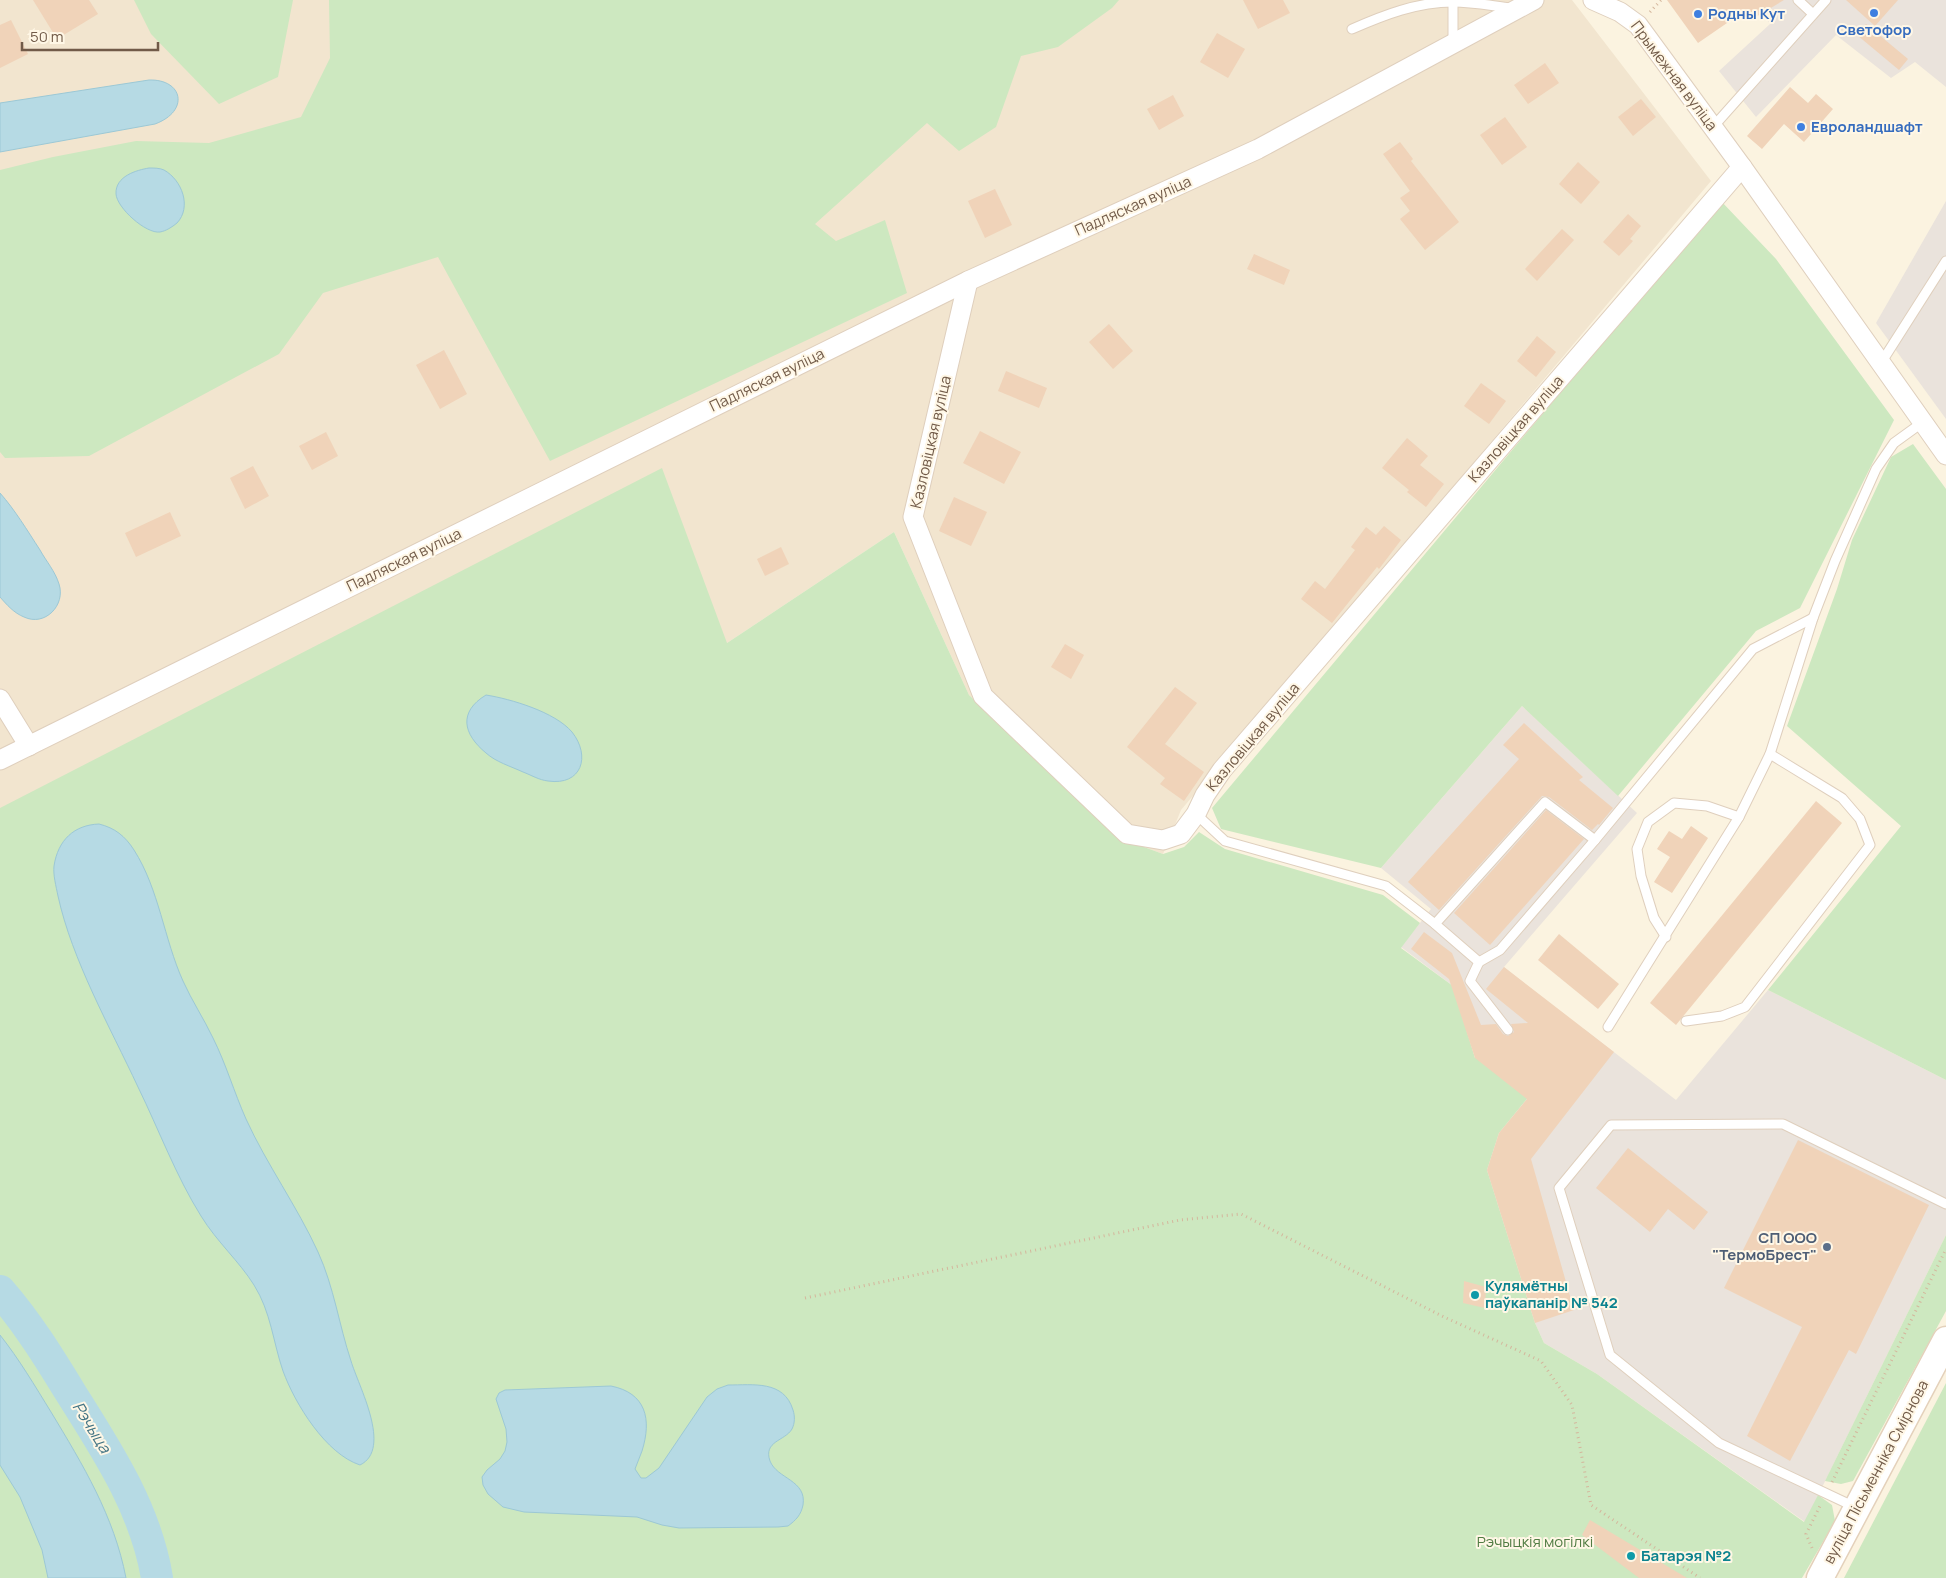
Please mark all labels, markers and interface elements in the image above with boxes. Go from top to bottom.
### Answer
place label: Родны Кут [1708,3,1785,24]
marker: Светофор [1868,7,1880,19]
marker: Родны Кут [1692,8,1704,20]
street label: Прымежная вуліца [1626,16,1723,135]
place label: Светофор [1836,19,1912,40]
scale bar [22,20,159,52]
text: 50 m [30,26,64,47]
place label: Евроландшафт [1811,116,1923,137]
marker: Евроландшафт [1795,121,1807,133]
street label: Падляская вуліца [1071,170,1194,241]
street label: Падляская вуліца [706,343,828,416]
street label: Казловіцкая вуліца [1463,371,1568,487]
street label: Казловіцкая вуліца [905,373,956,510]
street label: Падляская вуліца [343,523,465,596]
street label: Казловіцкая вуліца [1201,678,1304,795]
place label: СП ООО "ТермоБрест" [1712,1227,1817,1265]
marker: СП ООО "ТермоБрест" [1821,1241,1833,1253]
place label: Кулямётны паўкапанір № 542 [1485,1275,1618,1313]
marker: Кулямётны паўкапанір № 542 [1469,1289,1481,1301]
street label: вуліца Пісьменніка Смірнова [1818,1376,1933,1567]
water label: Рэчыца [68,1397,117,1458]
park label: Рэчыцкія могілкі [1477,1531,1593,1552]
place label: Батарэя №2 [1641,1545,1731,1566]
marker: Батарэя №2 [1625,1550,1637,1562]

